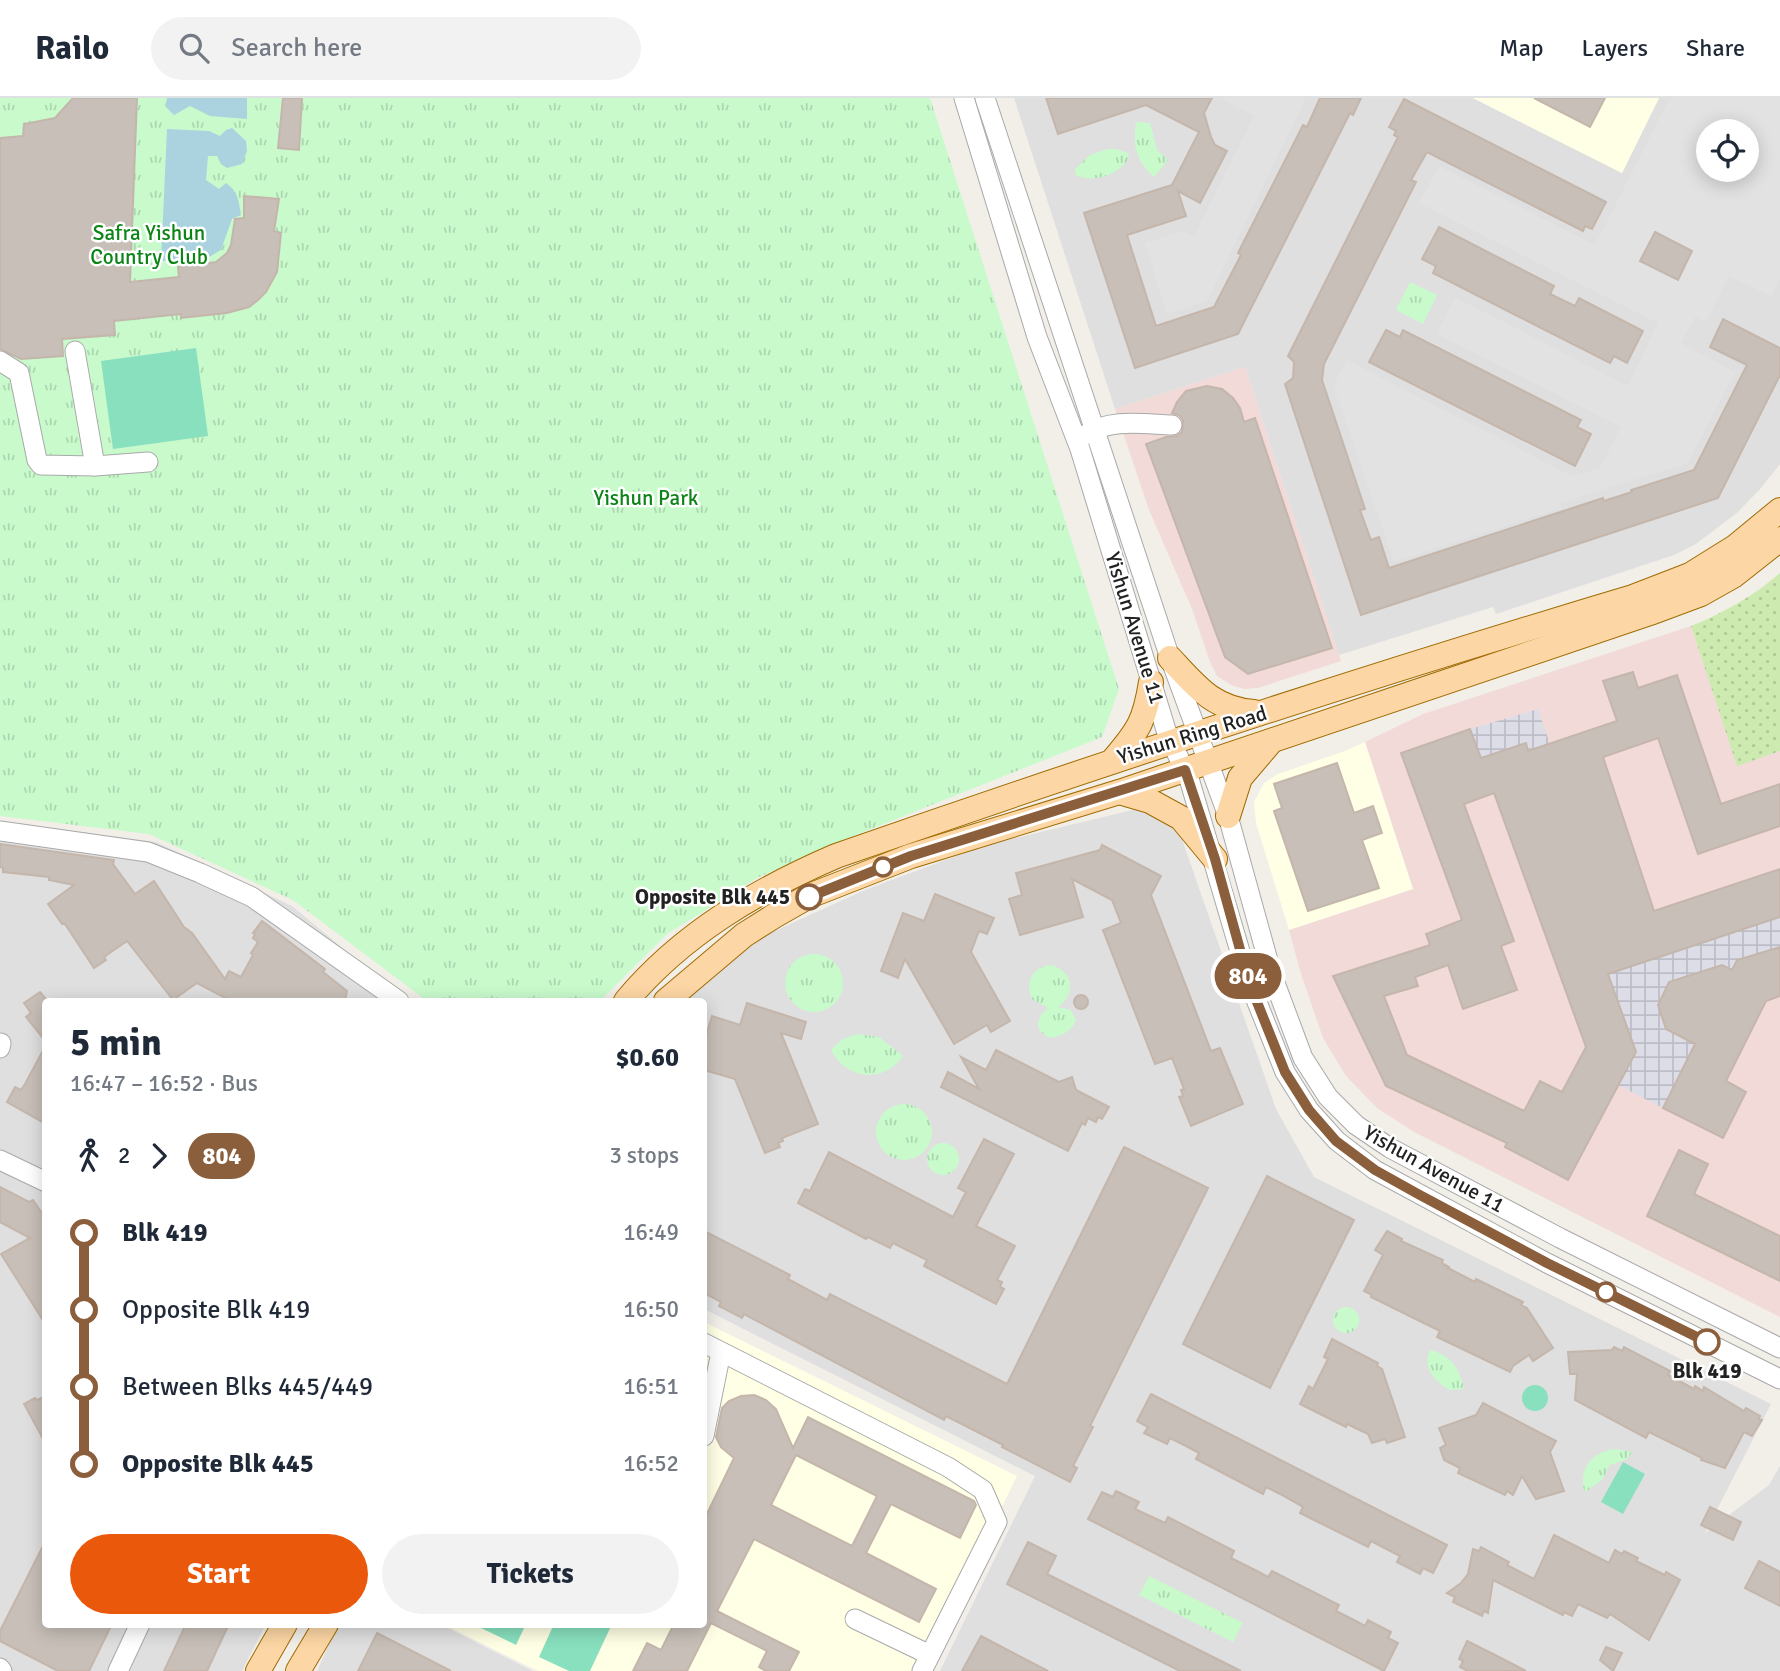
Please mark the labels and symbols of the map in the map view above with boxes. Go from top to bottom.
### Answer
park label: Safra Yishun Country Club [90,220,208,270]
park label: Yishun Park [594,485,699,511]
street label: Yishun Avenue 11 [1100,549,1170,707]
street label: Yishun Ring Road [1114,700,1270,770]
unlabelled marker [873,857,893,877]
place label: Opposite Blk 445 [635,884,790,910]
marker: Opposite Blk 445 [796,884,822,910]
line badge: 804 [1208,953,1288,999]
street label: Yishun Avenue 11 [1359,1119,1509,1219]
unlabelled marker [1596,1282,1616,1302]
marker: Blk 419 [1694,1329,1720,1355]
place label: Blk 419 [1672,1358,1742,1384]

